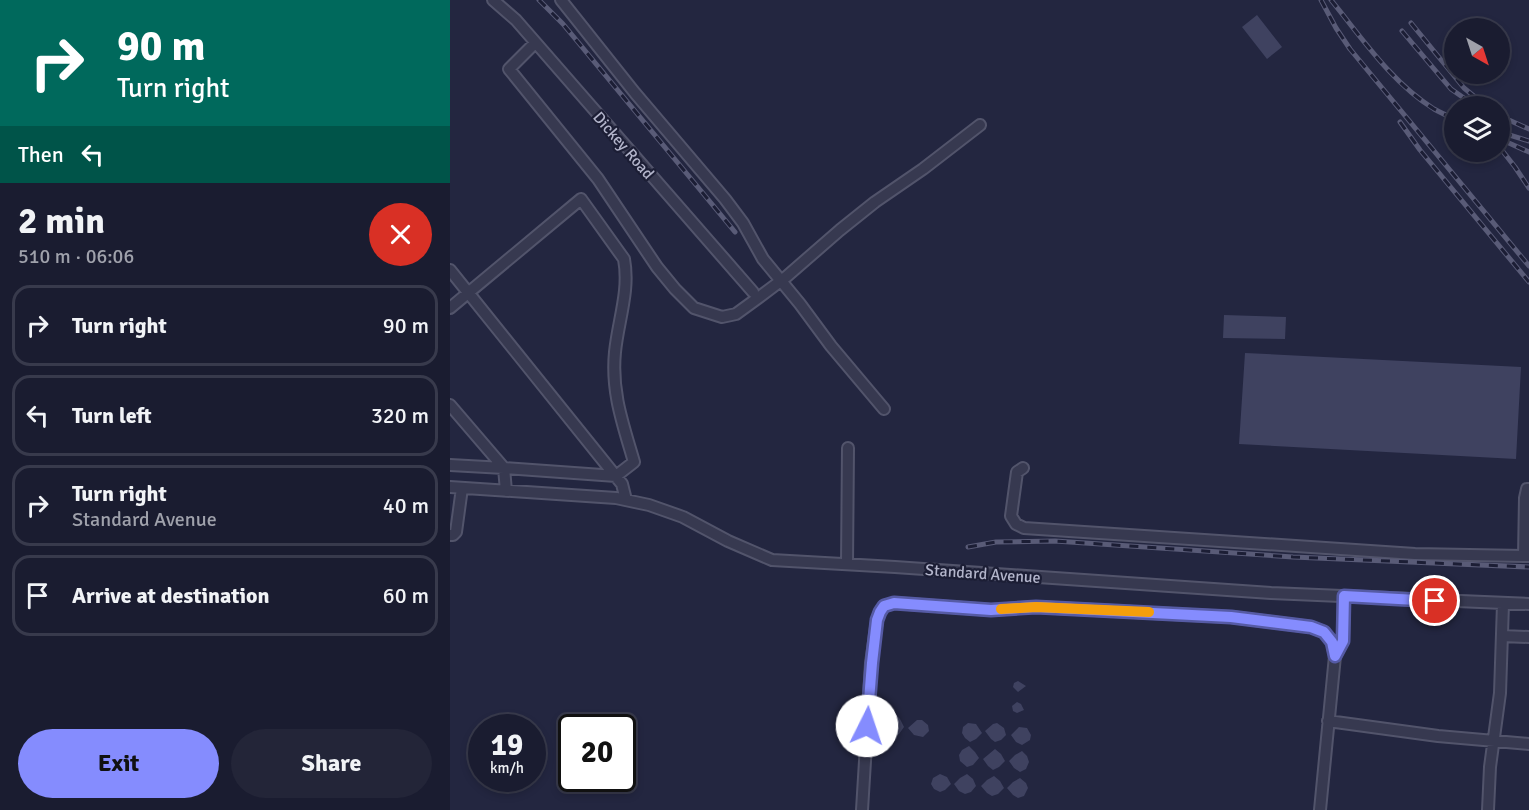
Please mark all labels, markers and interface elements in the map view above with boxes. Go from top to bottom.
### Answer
north arrow [1444,18,1510,84]
map controls [1444,18,1510,162]
text: 90 m [117,21,206,72]
icon: right [18,24,96,102]
text: Turn right [117,72,230,105]
button: layers [1444,96,1510,162]
street label: Dickey Road [588,108,658,184]
icon: left [76,138,109,171]
text: Then [18,141,64,168]
text: 2 min [18,199,105,244]
button: close [369,203,432,266]
text: 510 m · 06:06 [18,244,134,269]
icon: right [21,309,54,342]
text: Turn right [72,312,167,339]
text: 90 m [383,312,429,339]
icon: left [21,399,54,432]
text: Turn left [72,402,152,429]
text: 320 m [371,402,429,429]
text: Turn right [72,480,167,507]
icon: right [21,489,54,522]
text: 40 m [383,492,429,519]
text: Standard Avenue [72,507,217,532]
street label: Standard Avenue [925,560,1041,588]
pin [1409,575,1460,626]
icon: arrive [21,579,54,612]
text: Arrive at destination [72,582,269,609]
text: 60 m [383,582,429,609]
icon: arrive [1418,584,1451,617]
position arrow [835,694,899,758]
speed limit sign: 20 [558,714,636,792]
text: 19 [491,727,523,764]
button: Exit [18,729,219,798]
button: Share [231,729,432,798]
text: km/h [490,759,524,777]

